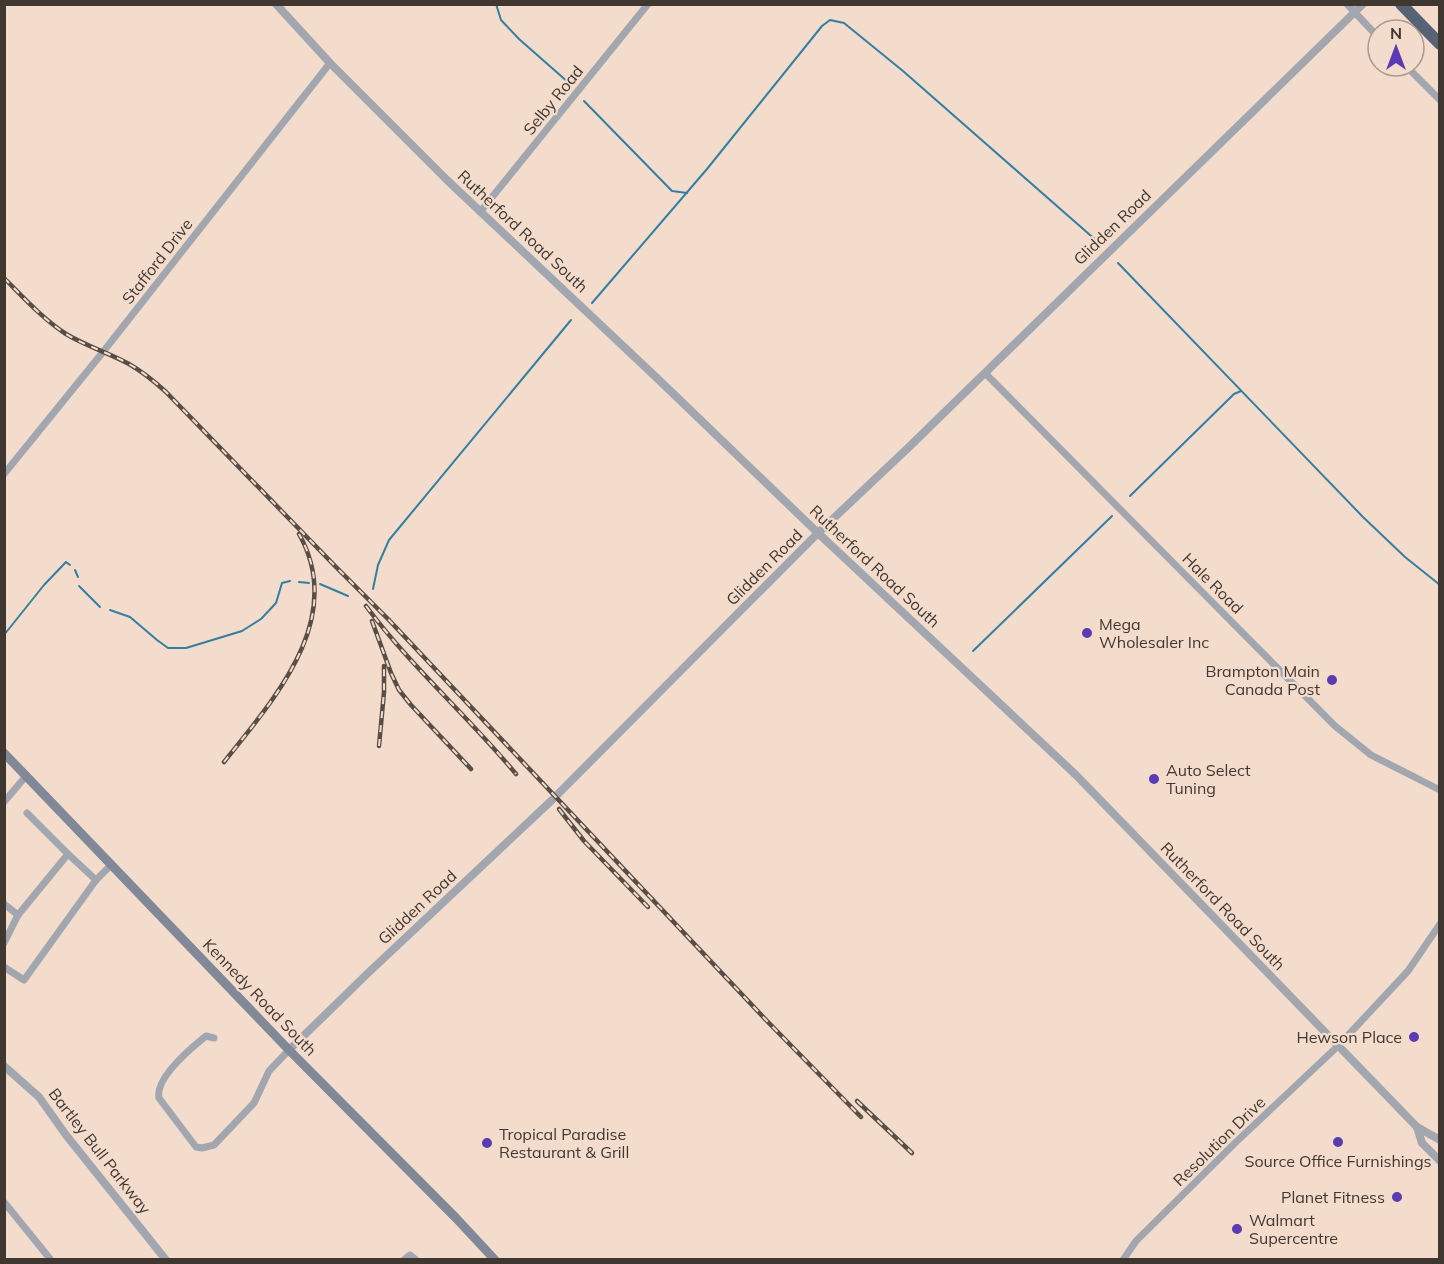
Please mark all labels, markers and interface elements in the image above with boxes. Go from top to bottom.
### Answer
north arrow [1366,18,1426,78]
text: N [1390,23,1402,43]
street label: Selby Road [519,61,587,139]
street label: Rutherford Road South [454,165,592,297]
street label: Glidden Road [1069,185,1155,269]
street label: Stafford Drive [117,214,197,308]
street label: Rutherford Road South [806,500,944,632]
street label: Glidden Road [722,525,806,609]
street label: Hale Road [1178,548,1248,618]
place label: Mega Wholesaler Inc [1099,614,1209,652]
marker: Mega Wholesaler Inc [1080,626,1094,640]
place label: Brampton Main Canada Post [1206,661,1320,699]
marker: Brampton Main Canada Post [1325,673,1339,687]
place label: Auto Select Tuning [1166,760,1251,798]
marker: Auto Select Tuning [1147,772,1161,786]
street label: Rutherford Road South [1157,838,1289,974]
street label: Glidden Road [374,866,460,948]
street label: Kennedy Road South [199,934,321,1060]
place label: Hewson Place [1296,1027,1402,1047]
marker: Hewson Place [1407,1030,1421,1044]
street label: Bartley Bull Parkway [45,1084,156,1218]
street label: Resolution Drive [1169,1092,1269,1190]
place label: Tropical Paradise Restaurant & Grill [499,1124,629,1162]
marker: Source Office Furnishings [1331,1135,1345,1149]
marker: Tropical Paradise Restaurant & Grill [480,1136,494,1150]
place label: Source Office Furnishings [1244,1151,1432,1171]
place label: Planet Fitness [1281,1187,1385,1207]
marker: Planet Fitness [1390,1190,1404,1204]
place label: Walmart Supercentre [1249,1210,1338,1248]
marker: Walmart Supercentre [1230,1222,1244,1236]

